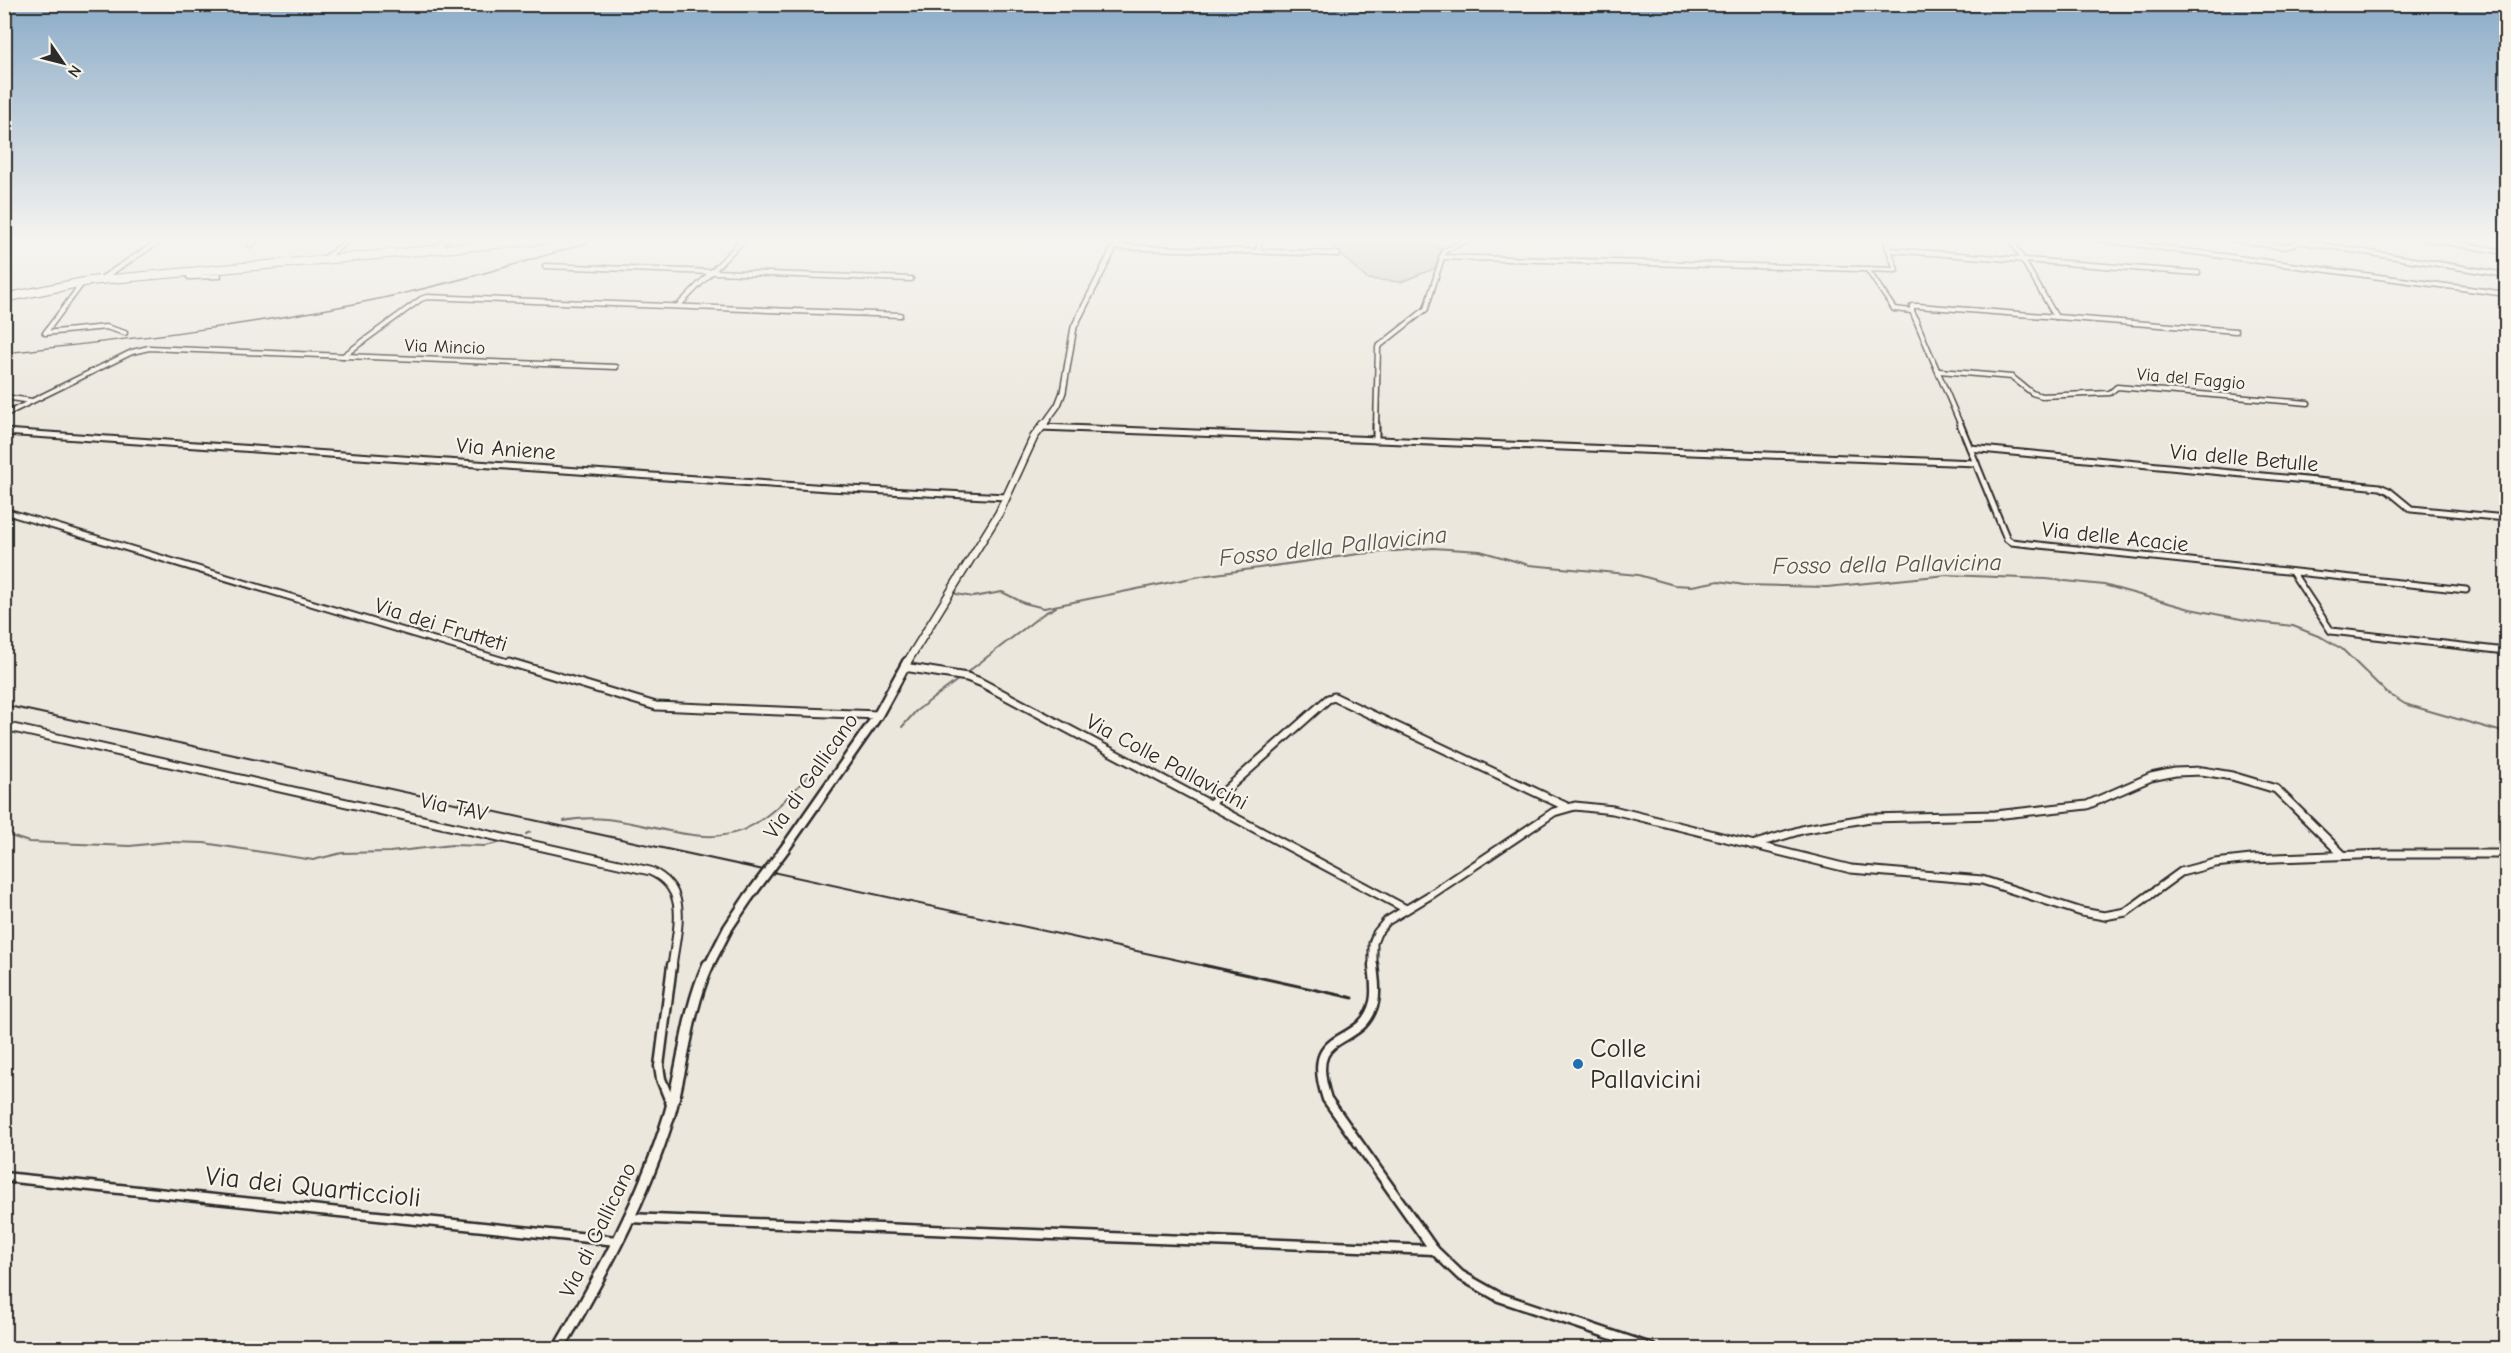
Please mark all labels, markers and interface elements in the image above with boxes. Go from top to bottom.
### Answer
north arrow [33,33,93,93]
text: N [64,62,85,80]
street label: Via Mincio [404,335,486,359]
street label: Via del Faggio [2136,364,2246,394]
street label: Via Aniene [455,433,557,465]
street label: Via delle Betulle [2169,439,2319,477]
street label: Via delle Acacie [2040,516,2190,558]
water label: Fosso della Pallavicina [1217,520,1449,572]
water label: Fosso della Pallavicina [1772,548,2002,580]
street label: Via dei Frutteti [371,592,511,658]
street label: Via di Gallicano [758,708,864,844]
street label: Via Colle Pallavicini [1082,708,1252,816]
street label: Via TAV [418,787,490,827]
place label: Colle Pallavicini [1590,1033,1701,1095]
marker: Colle Pallavicini [1571,1057,1585,1071]
street label: Via di Gallicano [554,1158,642,1302]
street label: Via dei Quarticcioli [204,1160,422,1214]

